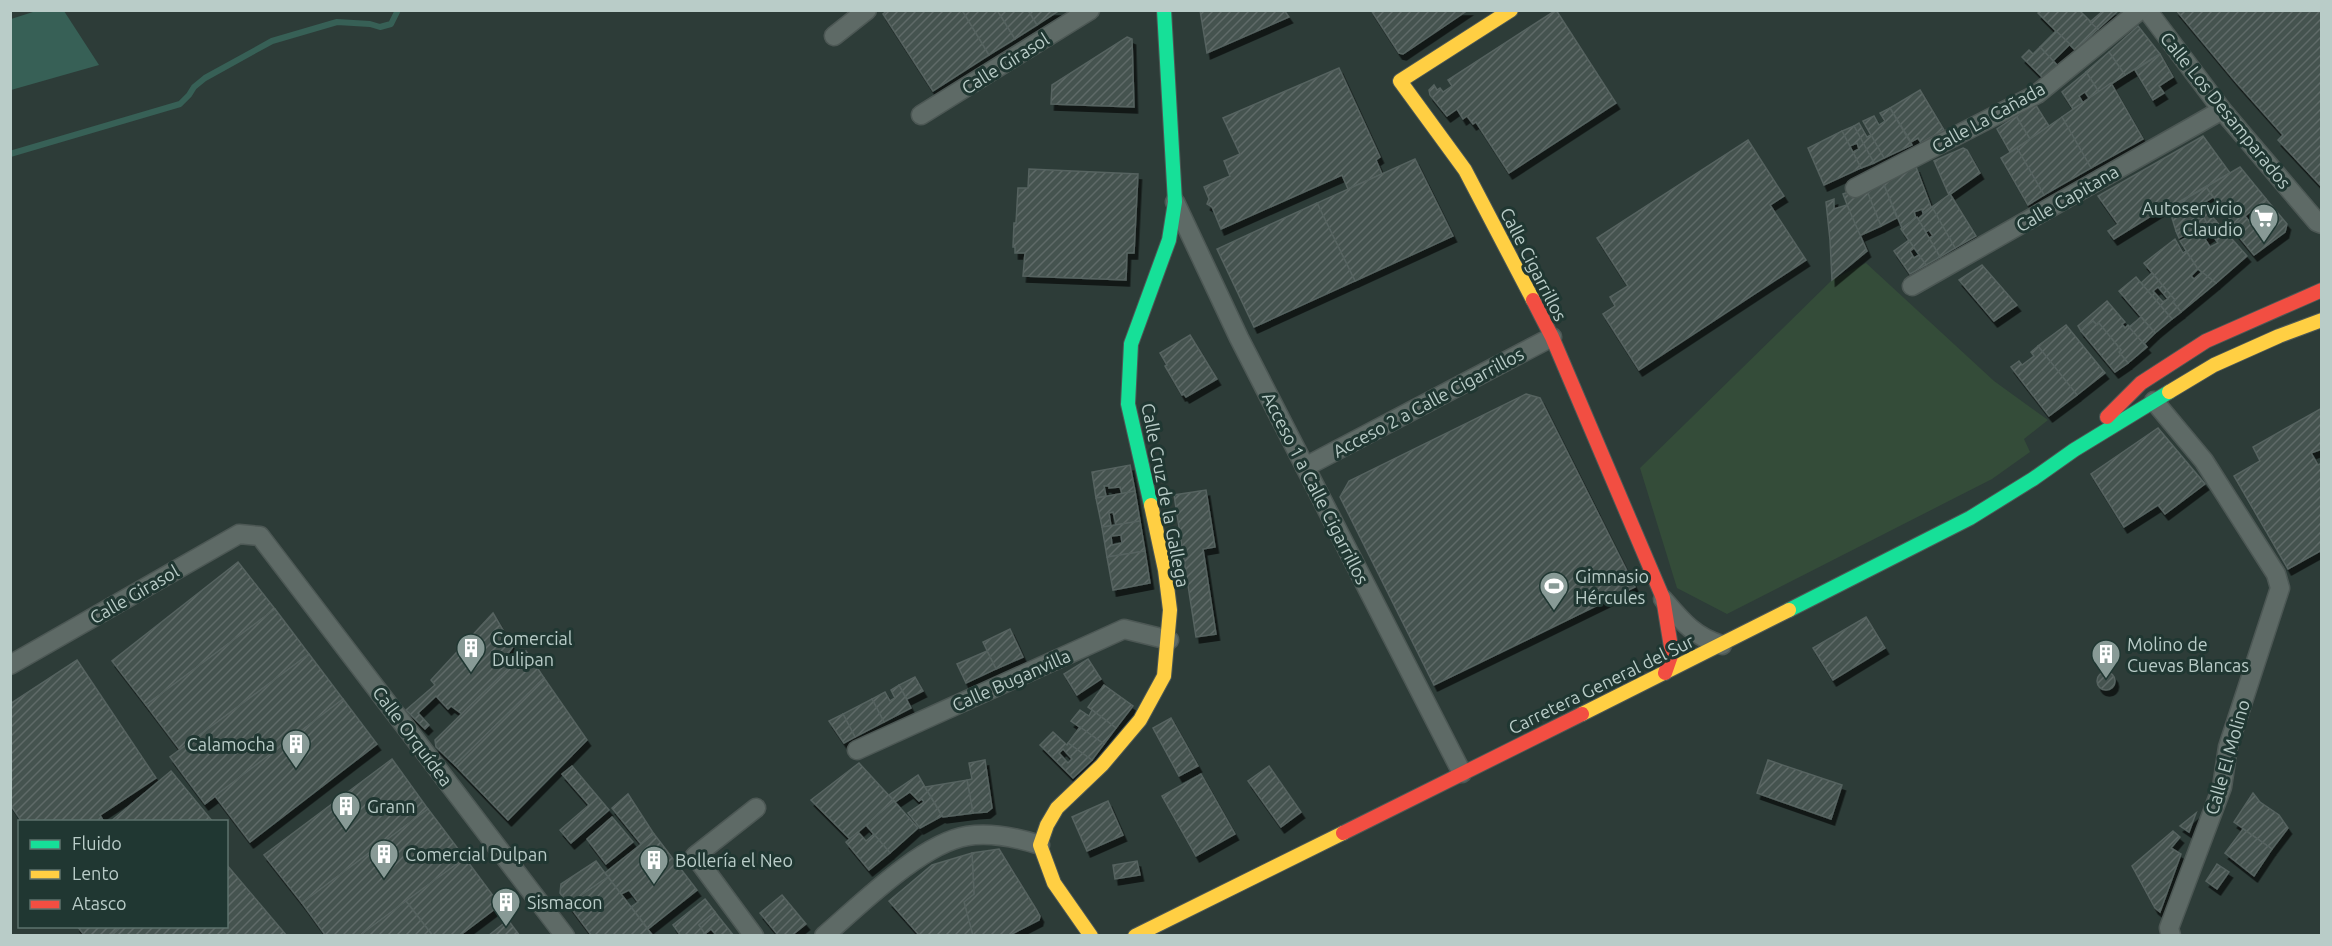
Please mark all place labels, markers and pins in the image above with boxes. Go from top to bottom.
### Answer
place label: Autoservicio Claudio [2142,198,2243,239]
supermarket icon: Autoservicio Claudio [2248,202,2280,244]
place label: Gimnasio Hércules [1575,566,1649,607]
sports icon: Gimnasio Hércules [1538,570,1570,612]
place label: Comercial Dulipan [492,628,573,669]
building icon: Comercial Dulipan [455,632,487,674]
place label: Molino de Cuevas Blancas [2127,634,2249,675]
building icon: Molino de Cuevas Blancas [2090,638,2122,680]
building icon: Calamocha [280,728,312,770]
place label: Calamocha [187,734,275,754]
building icon: Grann [330,790,362,832]
place label: Grann [367,796,416,816]
building icon: Comercial Dulpan [368,838,400,880]
place label: Comercial Dulpan [405,844,547,864]
building icon: Bollería el Neo [638,844,670,886]
place label: Bollería el Neo [675,850,793,870]
building icon: Sismacon [490,886,522,928]
place label: Sismacon [527,892,603,912]

